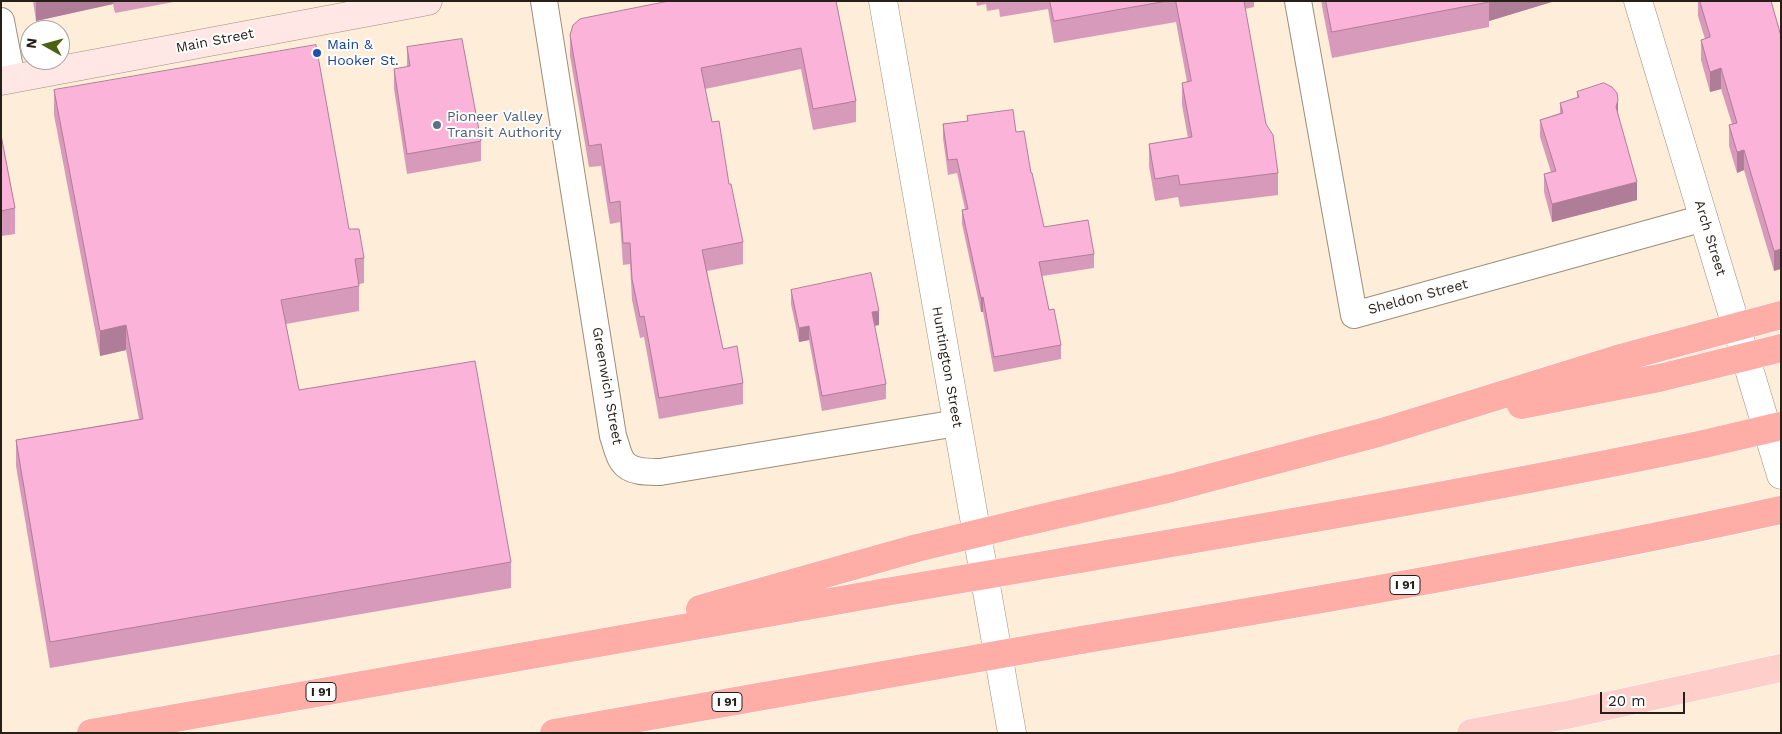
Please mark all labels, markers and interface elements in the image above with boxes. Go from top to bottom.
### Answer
north arrow [20,20,70,70]
street label: Main Street [175,25,255,57]
text: N [23,37,40,49]
place label: Main & Hooker St. [327,37,399,70]
marker: Main & Hooker St. [311,47,323,59]
place label: Pioneer Valley Transit Authority [447,109,562,142]
marker: Pioneer Valley Transit Authority [431,119,443,131]
street label: Arch Street [1691,198,1729,278]
street label: Sheldon Street [1366,276,1470,318]
street label: Huntington Street [928,305,966,429]
street label: Greenwich Street [588,326,626,446]
road number: I 91 [1390,576,1420,594]
road number: I 91 [306,682,336,702]
scale bar [1602,682,1687,714]
road number: I 91 [712,692,742,712]
text: 20 m [1608,692,1646,710]

